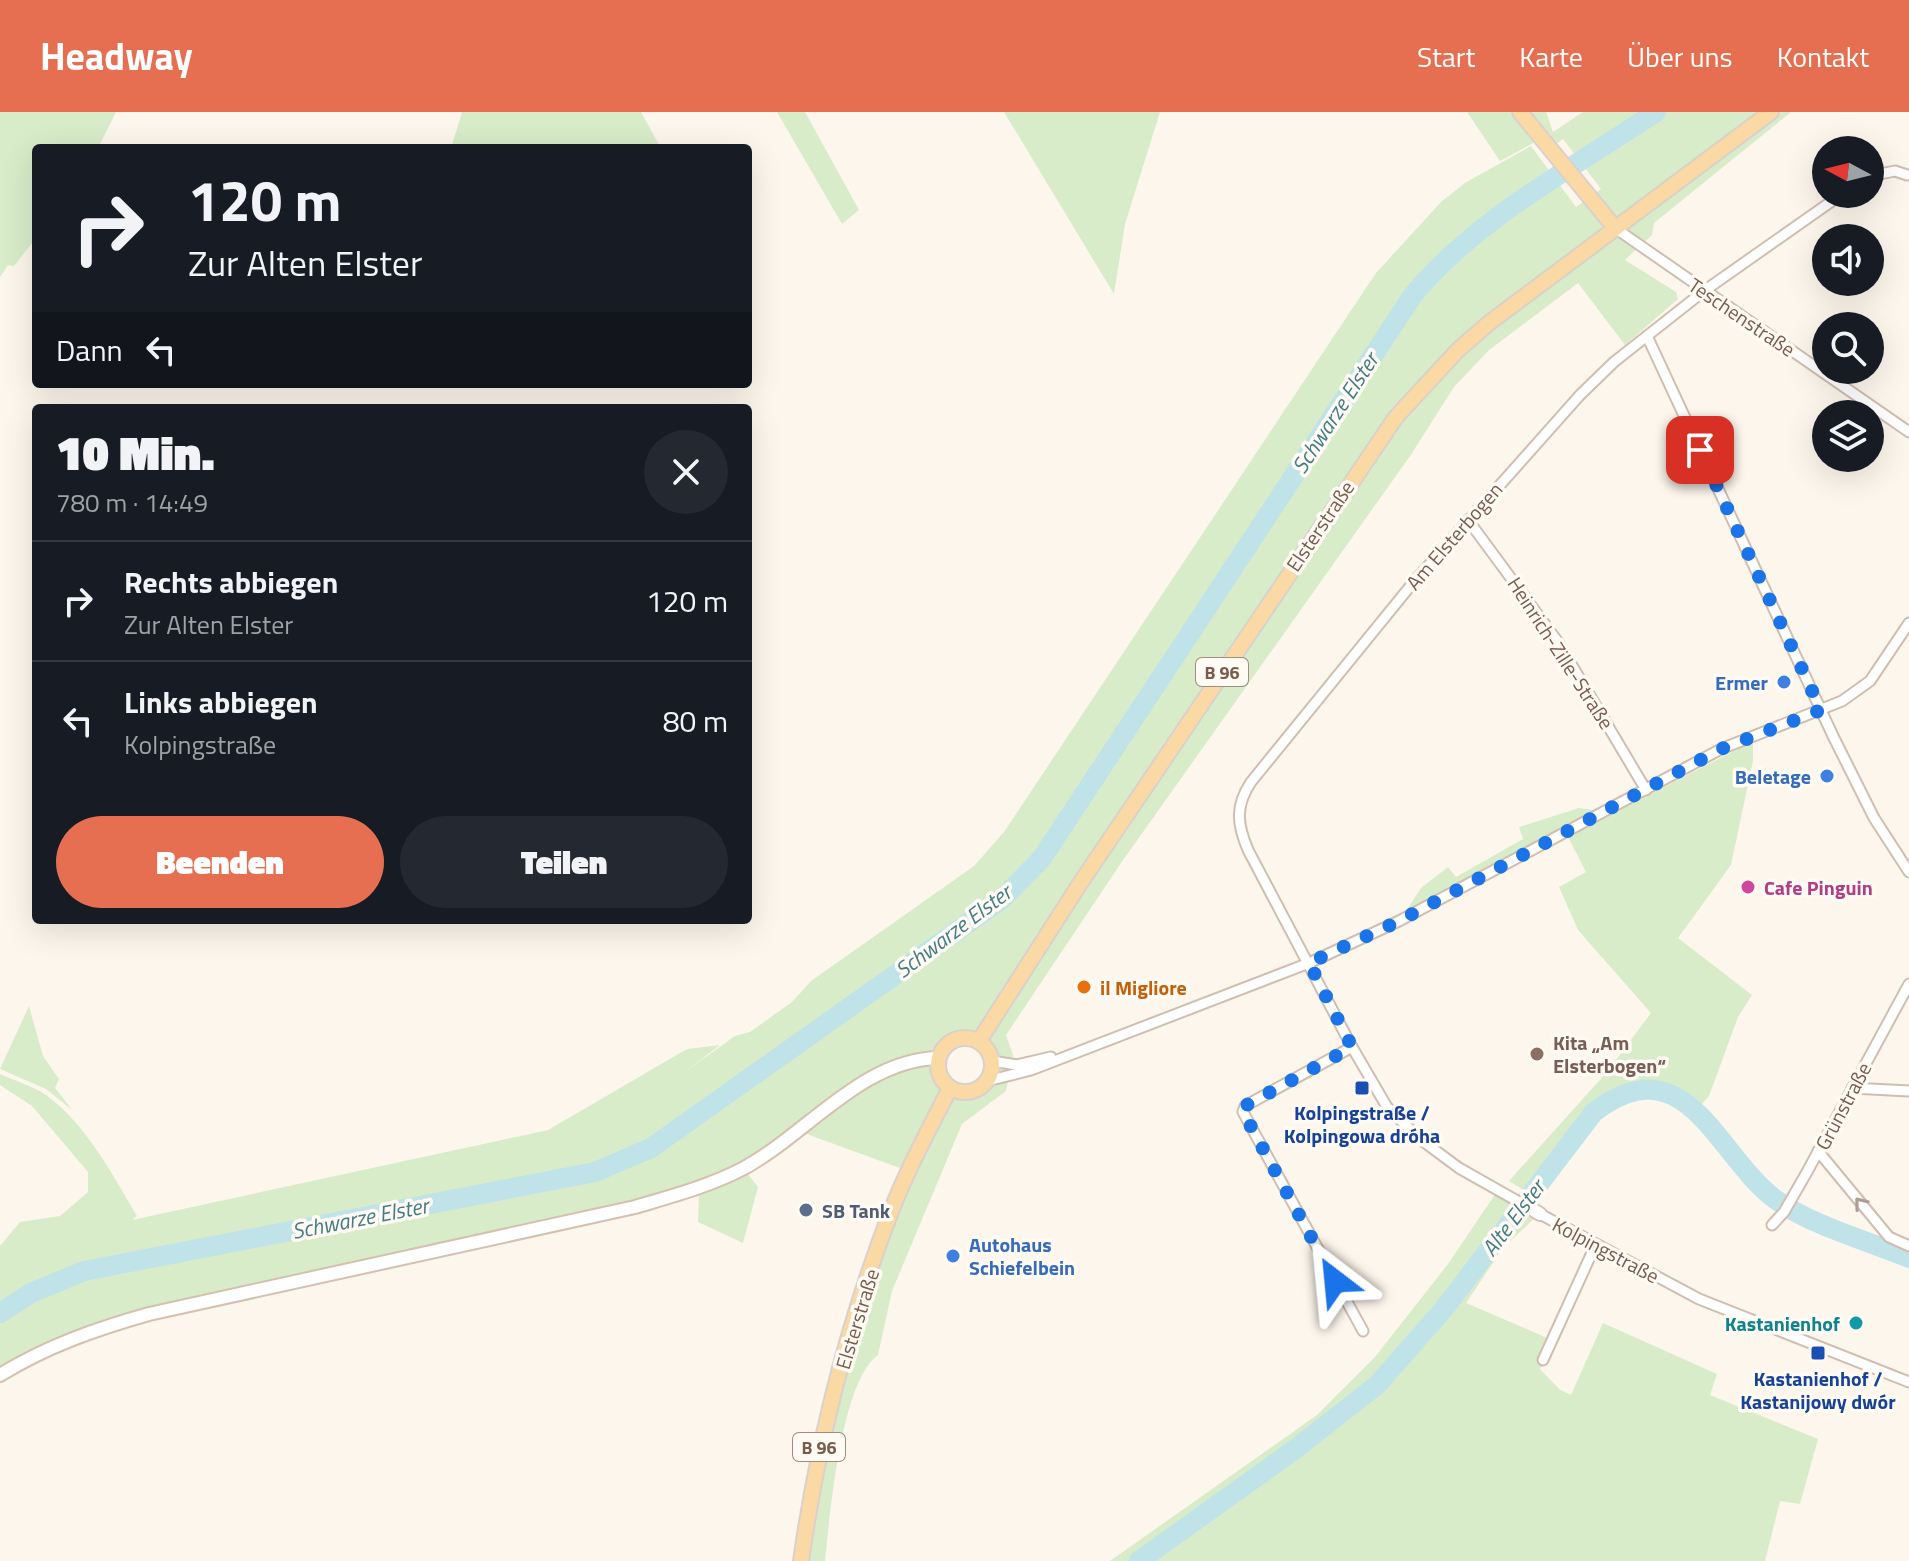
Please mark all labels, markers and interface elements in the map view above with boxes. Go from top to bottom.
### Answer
text: Headway [40,27,193,85]
text: Start [1417,35,1475,78]
text: Karte [1519,35,1583,78]
text: Über uns [1627,35,1733,78]
text: Kontakt [1777,35,1869,78]
north arrow [1812,136,1884,208]
map controls [1812,136,1884,472]
text: 120 m [188,158,341,243]
icon: right [56,176,160,280]
button: sound [1812,224,1884,296]
text: Zur Alten Elster [188,235,422,290]
street label: Teschenstraße [1682,270,1802,364]
button: search [1812,312,1884,384]
text: Dann [56,327,123,373]
icon: left [139,328,183,372]
water label: Schwarze Elster [1283,343,1389,480]
button: layers [1812,400,1884,472]
text: 10 Min. [56,416,215,489]
pin [1666,416,1734,484]
icon: arrive [1678,428,1722,472]
button: close [644,430,728,514]
street label: Elsterstraße [1278,474,1362,578]
street label: Am Elsterbogen [1398,475,1510,597]
text: 780 m · 14:49 [56,483,208,522]
text: Rechts abbiegen [124,559,338,605]
street label: Heinrich-Zille-Straße [1500,571,1622,735]
text: 120 m [646,578,728,624]
icon: right [56,579,100,623]
text: Zur Alten Elster [124,605,293,644]
road number: B 96 [1196,658,1248,686]
place label: Ermer [1715,667,1769,698]
marker: Ermer [1775,673,1793,691]
text: Links abbiegen [124,679,318,725]
text: 80 m [663,698,728,744]
icon: left [56,699,100,743]
text: Kolpingstraße [124,725,276,764]
place label: Beletage [1735,761,1811,792]
marker: Beletage [1818,767,1836,785]
button: Beenden [56,816,384,908]
button: Teilen [400,816,728,908]
place label: Cafe Pinguin [1764,872,1873,903]
water label: Schwarze Elster [888,874,1021,986]
marker: Cafe Pinguin [1739,878,1757,896]
place label: il Migliore [1100,972,1187,1003]
marker: il Migliore [1075,978,1093,996]
place label: Kita „Am Elsterbogen“ [1553,1027,1666,1081]
marker: Kita „Am Elsterbogen“ [1528,1045,1546,1063]
street label: Grünstraße [1807,1057,1879,1155]
marker: Kolpingstraße / Kolpingowa dróha [1353,1079,1371,1097]
place label: Kolpingstraße / Kolpingowa dróha [1284,1097,1440,1151]
water label: Alte Elster [1473,1170,1555,1263]
water label: Schwarze Elster [289,1188,434,1248]
place label: SB Tank [822,1195,891,1226]
one-way arrow [1855,1198,1870,1212]
marker: SB Tank [797,1201,815,1219]
street label: Kolpingstraße [1547,1209,1665,1291]
place label: Autohaus Schiefelbein [969,1229,1075,1283]
position arrow [1293,1239,1377,1323]
marker: Autohaus Schiefelbein [944,1247,962,1265]
street label: Elsterstraße [827,1265,887,1373]
place label: Kastanienhof [1725,1308,1840,1339]
marker: Kastanienhof [1847,1314,1865,1332]
marker: Kastanienhof / Kastanijowy dwór [1809,1344,1827,1362]
place label: Kastanienhof / Kastanijowy dwór [1740,1363,1896,1417]
road number: B 96 [793,1433,845,1461]

